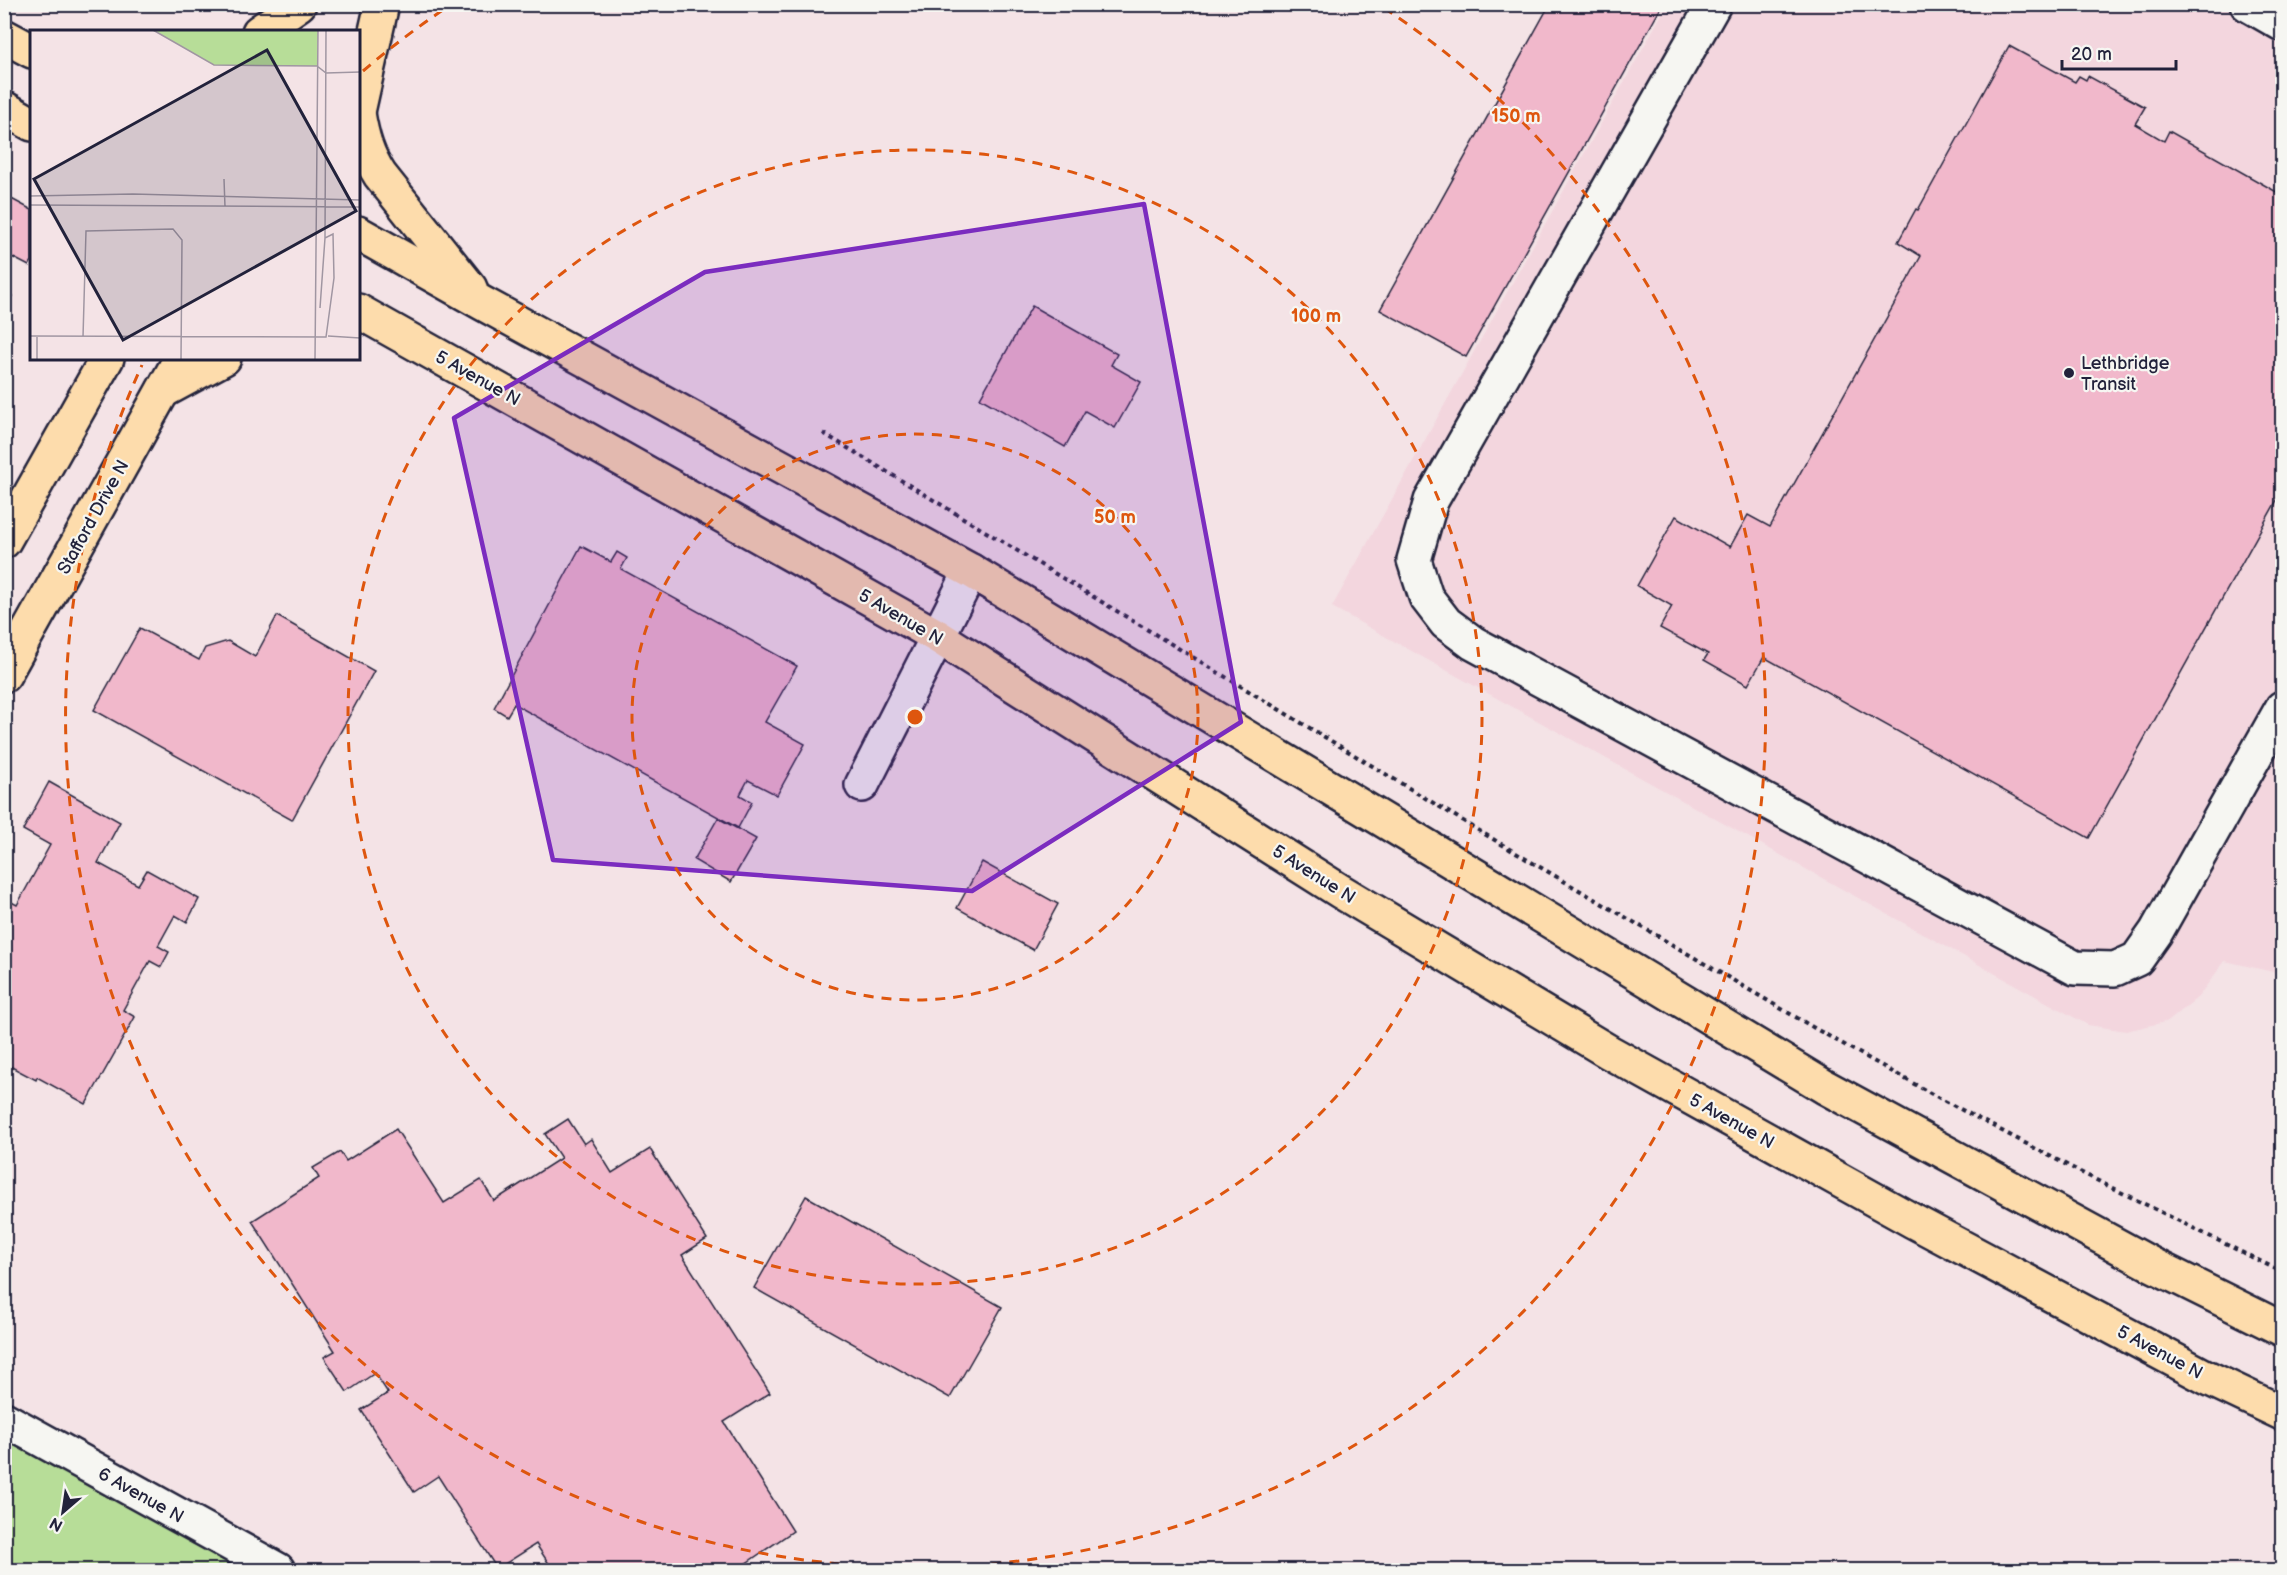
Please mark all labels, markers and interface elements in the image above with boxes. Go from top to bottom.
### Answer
inset map [30,30,360,360]
scale bar [2062,33,2176,71]
text: 20 m [2071,44,2112,65]
text: 150 m [1491,106,1541,127]
text: 100 m [1291,306,1341,327]
street label: 5 Avenue N [432,346,524,410]
place label: Lethbridge Transit [2081,353,2170,395]
marker: Lethbridge Transit [2062,366,2076,380]
street label: Stafford Drive N [53,456,134,578]
text: 50 m [1094,507,1136,528]
street label: 5 Avenue N [855,585,947,650]
centre of rings [905,707,925,727]
street label: 5 Avenue N [1268,841,1359,908]
street label: 5 Avenue N [1686,1089,1778,1153]
street label: 5 Avenue N [2113,1321,2206,1384]
street label: 6 Avenue N [94,1463,187,1528]
north arrow [33,1482,93,1542]
text: N [47,1513,66,1535]

